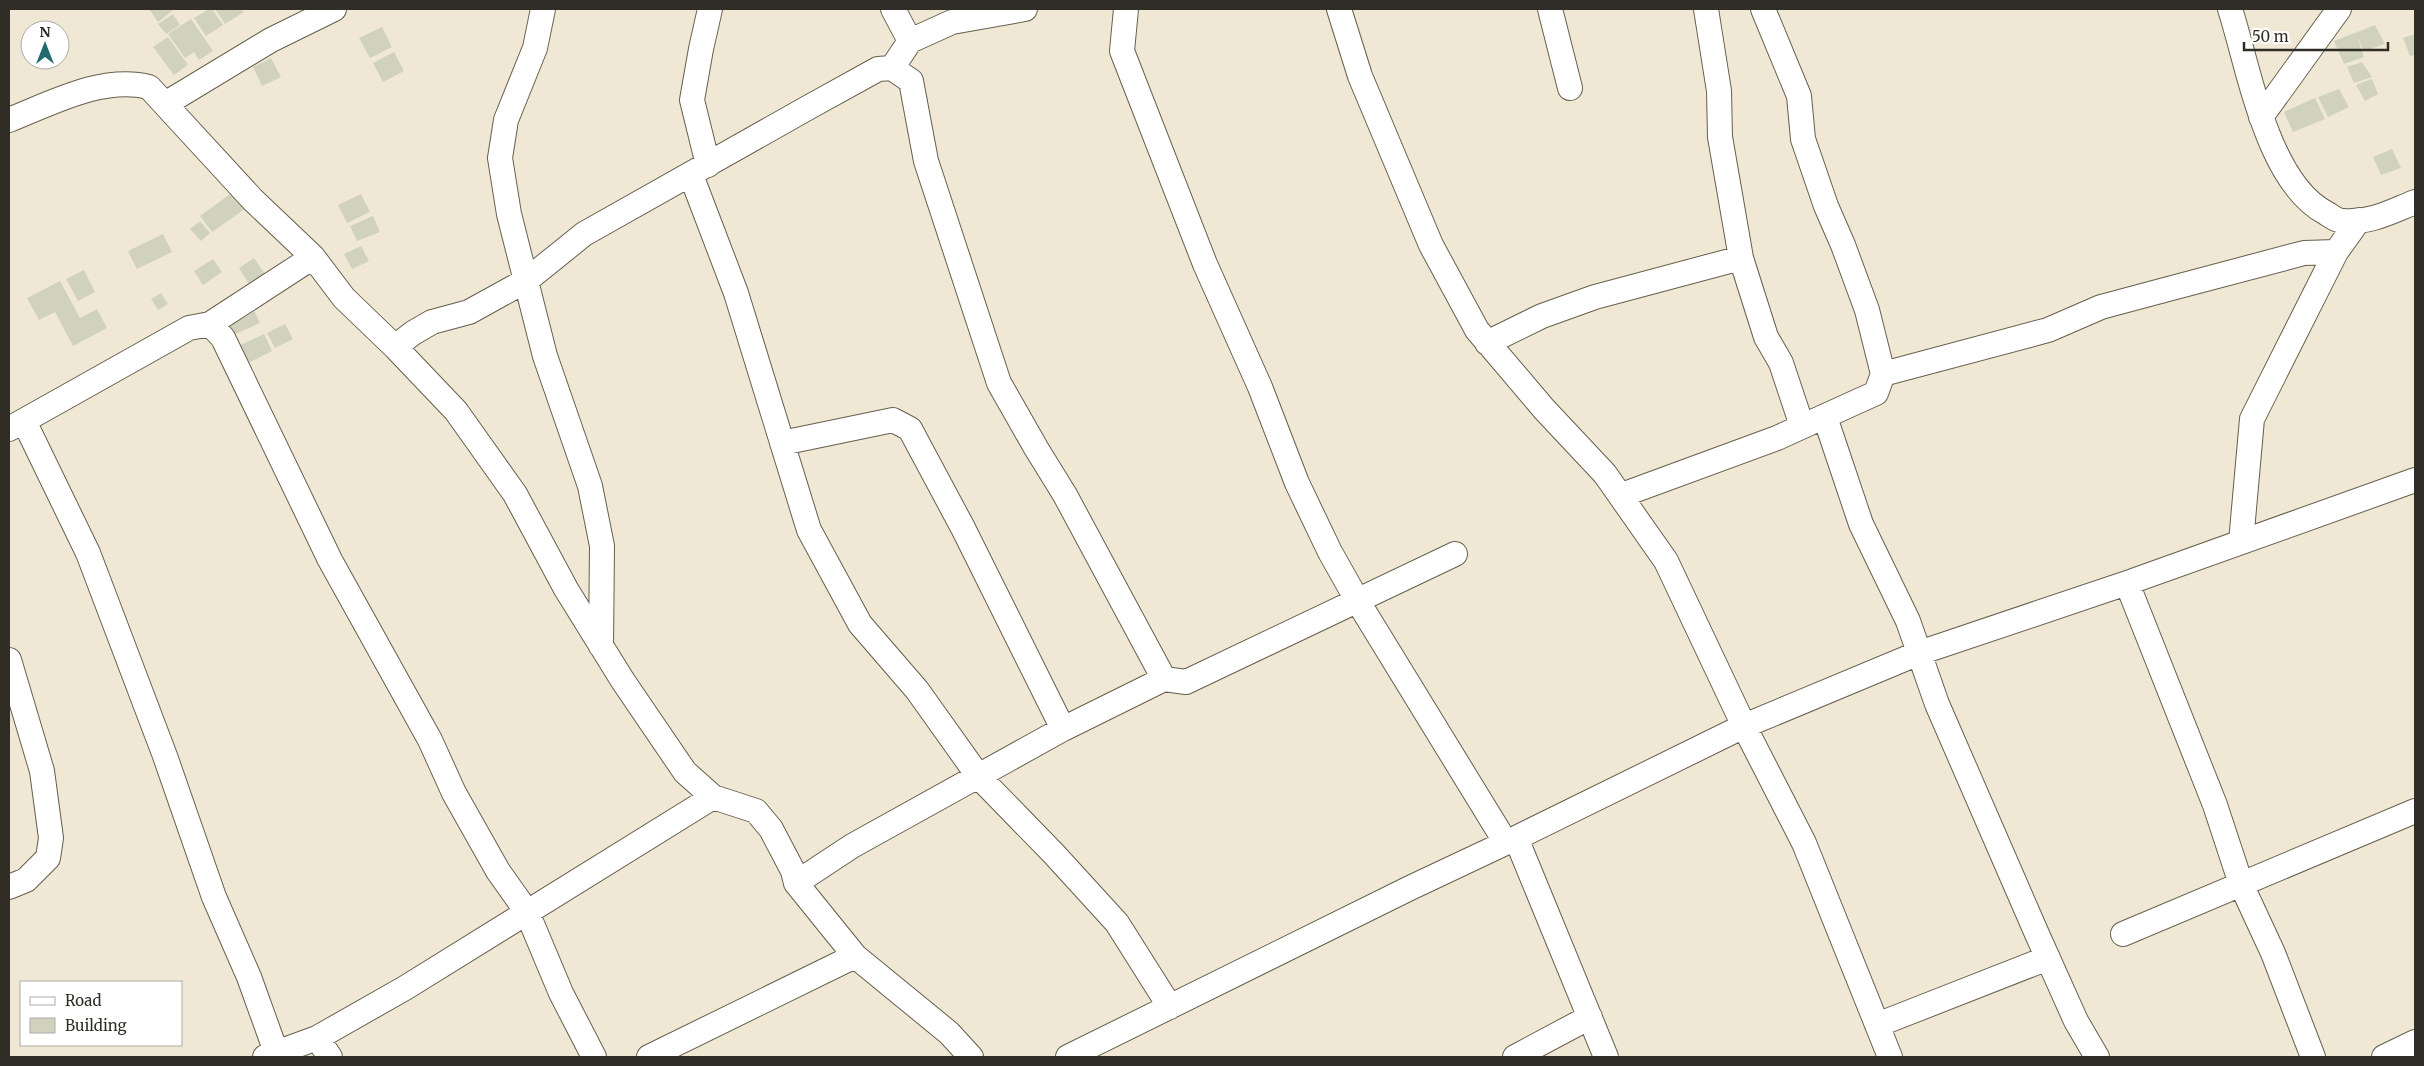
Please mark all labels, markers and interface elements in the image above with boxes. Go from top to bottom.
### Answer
north arrow [20,20,70,70]
scale bar [2244,20,2388,52]
text: N [39,23,51,41]
text: 50 m [2252,27,2289,46]
legend [20,981,182,1046]
text: Road [65,991,101,1010]
text: Building [65,1016,127,1035]

